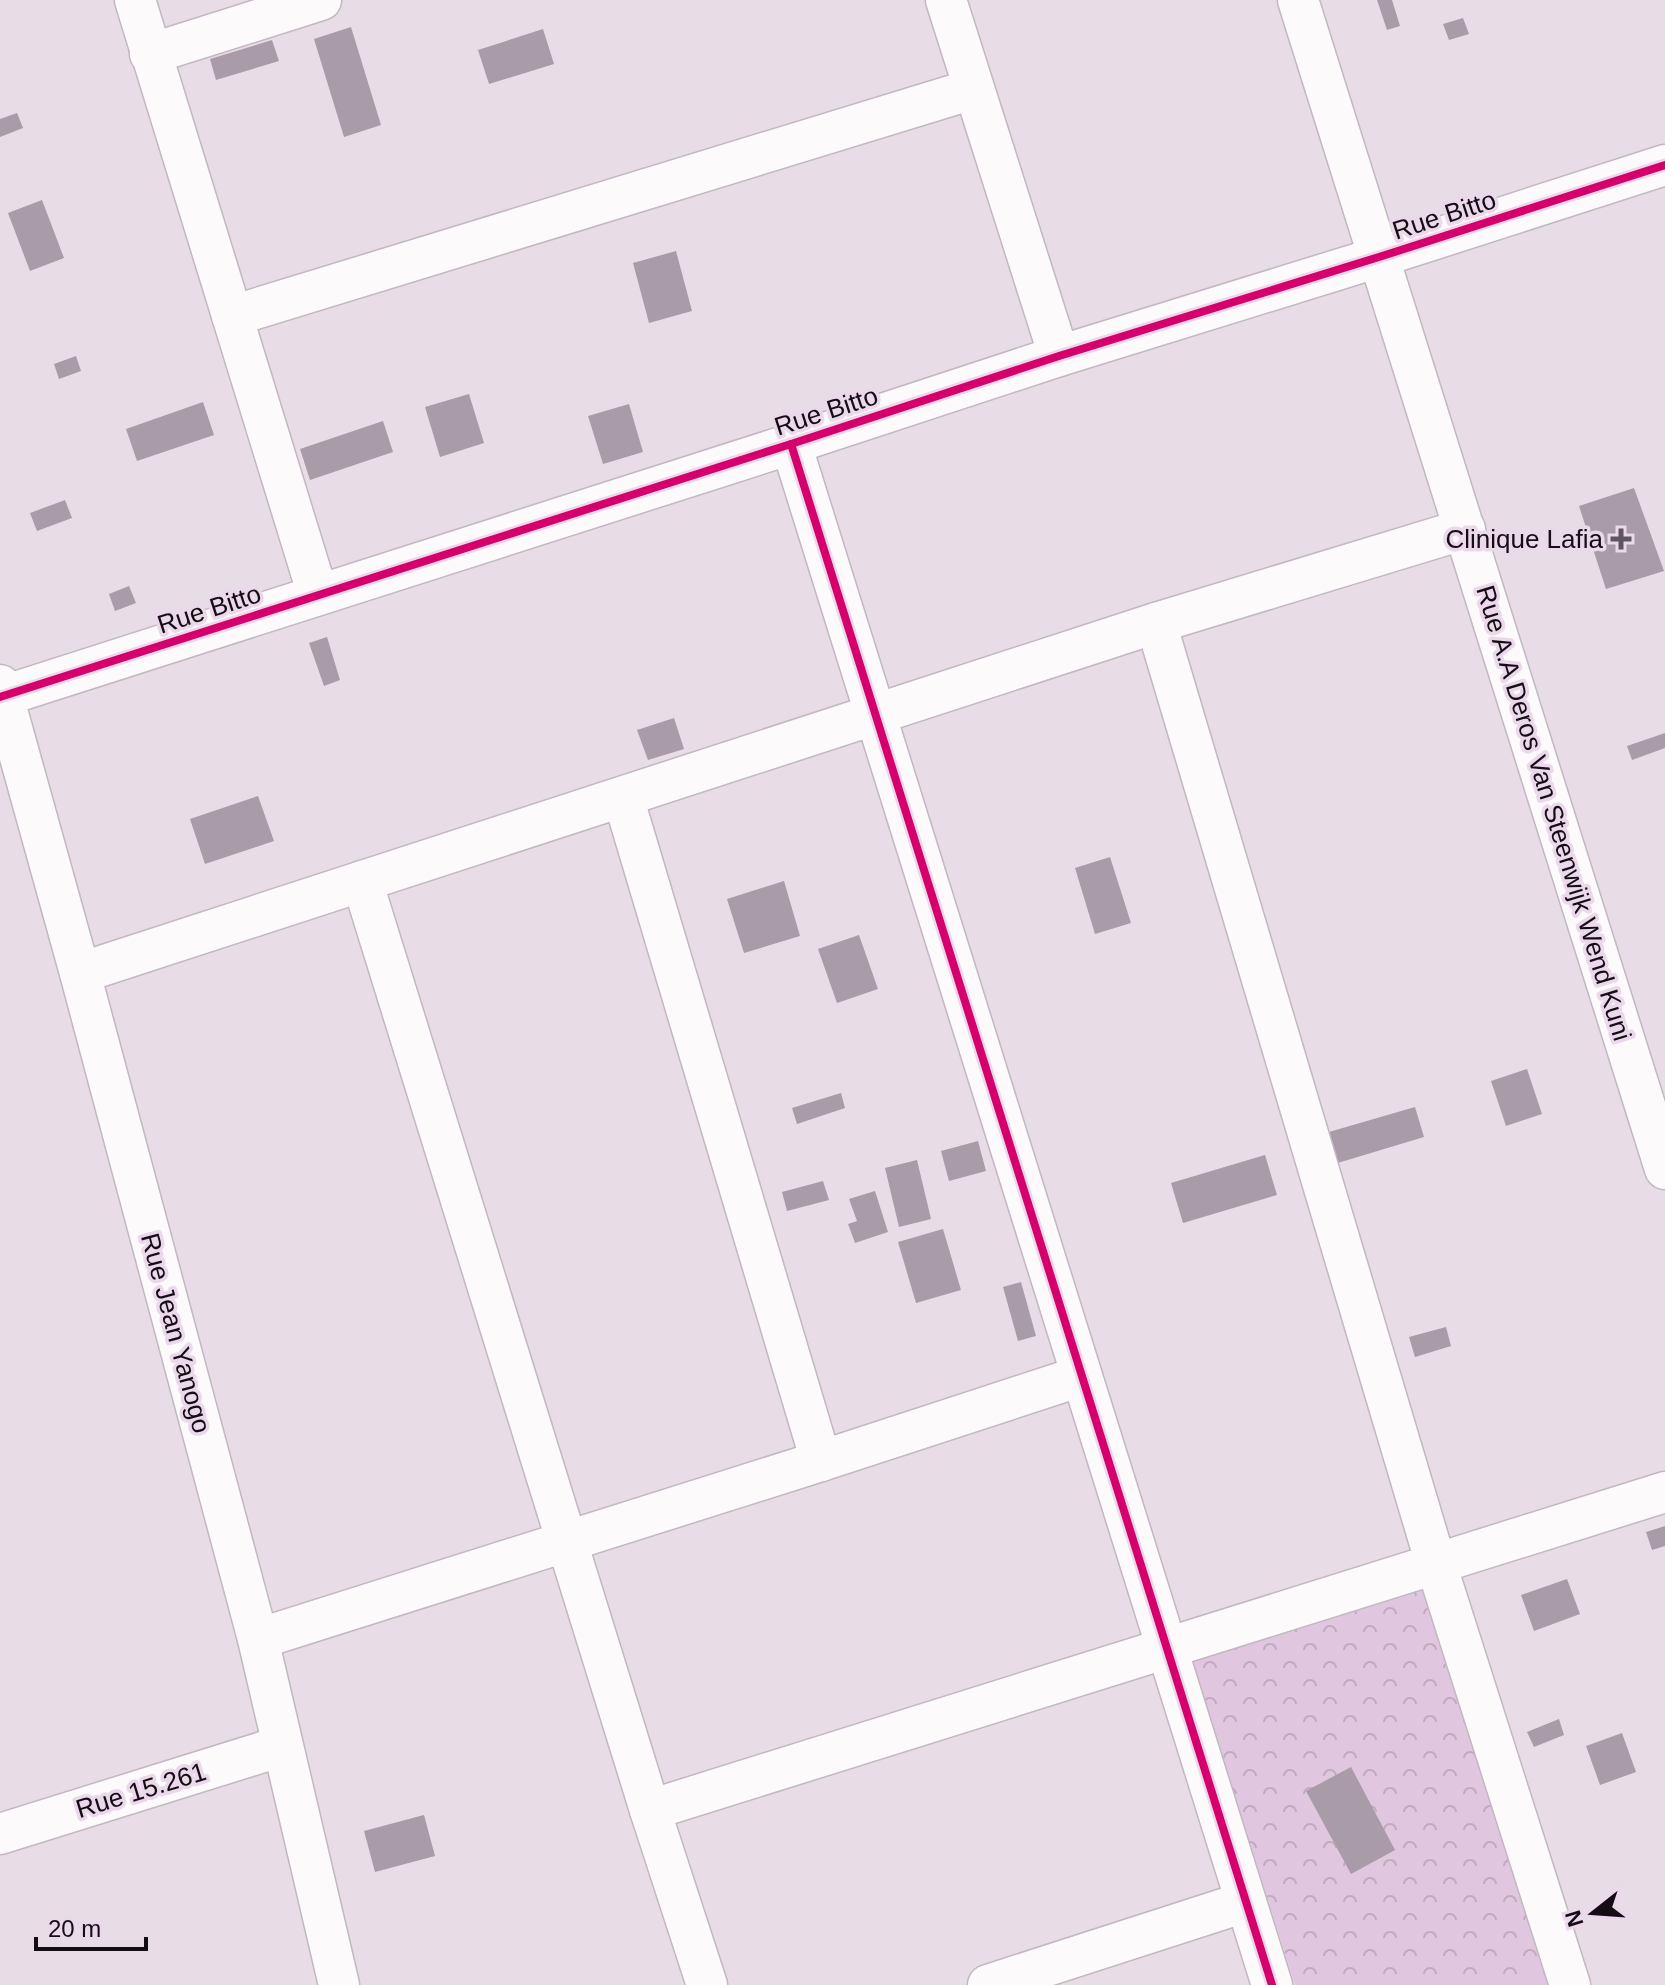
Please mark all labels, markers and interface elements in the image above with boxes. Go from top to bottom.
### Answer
street label: Rue Bitto [1389,184,1499,246]
street label: Rue Bitto [771,380,881,442]
place label: Clinique Lafia [1445,524,1604,554]
marker: Clinique Lafia [1610,528,1632,550]
street label: Rue Bitto [154,578,264,640]
street label: Rue A.A Deros Van Steenwijk Wend Kuni [1470,582,1638,1044]
street label: Rue Jean Yanogo [135,1230,217,1436]
street label: Rue 15.261 [72,1756,210,1824]
north arrow [1553,1873,1633,1953]
scale bar [36,1901,146,1951]
text: N [1560,1907,1589,1930]
text: 20 m [48,1915,101,1942]

